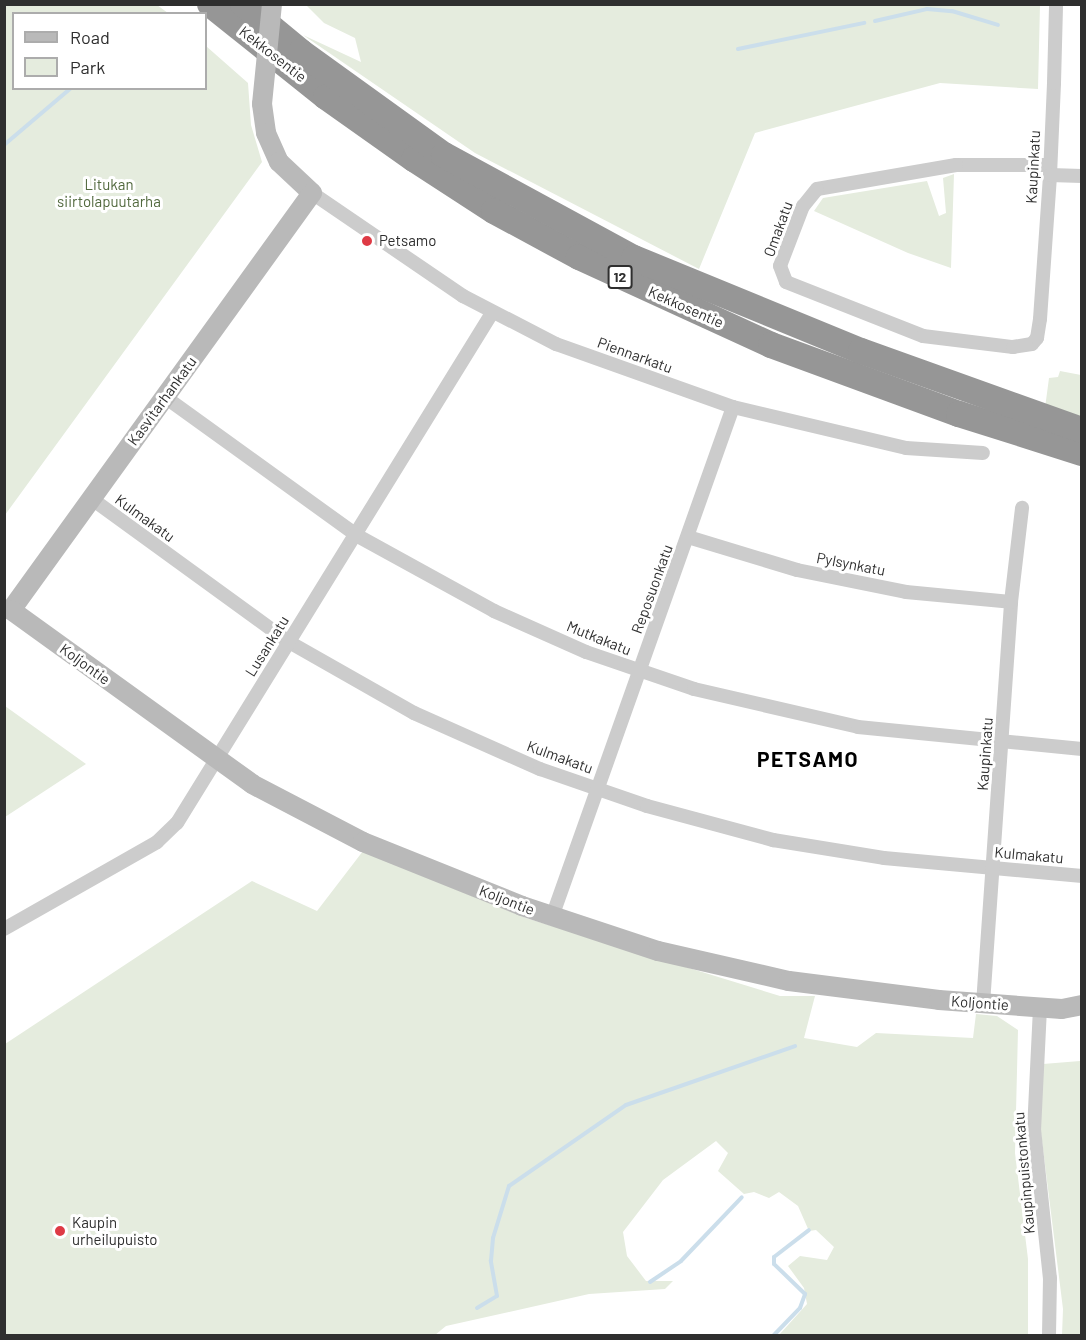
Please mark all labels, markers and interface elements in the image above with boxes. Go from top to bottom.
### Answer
legend [12,12,207,90]
street label: Kekkosentie [236,22,310,86]
text: Road [70,26,110,48]
text: Park [70,56,105,78]
street label: Kaupinkatu [1022,130,1044,204]
park label: Litukan siirtolapuutarha [57,175,161,210]
street label: Omakatu [760,199,796,259]
place label: Petsamo [379,232,436,250]
marker: Petsamo [360,234,374,248]
road number: 12 [606,266,634,288]
street label: Kekkosentie [646,282,726,332]
street label: Piennarkatu [595,333,675,377]
street label: Kasvitarhankatu [124,353,200,449]
street label: Kulmakatu [112,490,178,546]
street label: Reposuonkatu [628,542,676,636]
street label: Pylsynkatu [815,549,887,579]
street label: Lusankatu [241,612,293,680]
street label: Mutkakatu [564,617,634,659]
street label: Koljontie [56,640,114,688]
street label: Kaupinkatu [973,717,997,791]
street label: Kulmakatu [524,737,596,777]
district label: PETSAMO [757,746,859,772]
street label: Kulmakatu [994,843,1064,867]
street label: Koljontie [477,881,537,919]
street label: Koljontie [951,992,1009,1014]
street label: Kaupinpuistonkatu [1010,1111,1038,1235]
place label: Kaupin urheilupuisto [72,1213,158,1248]
marker: Kaupin urheilupuisto [53,1224,67,1238]

